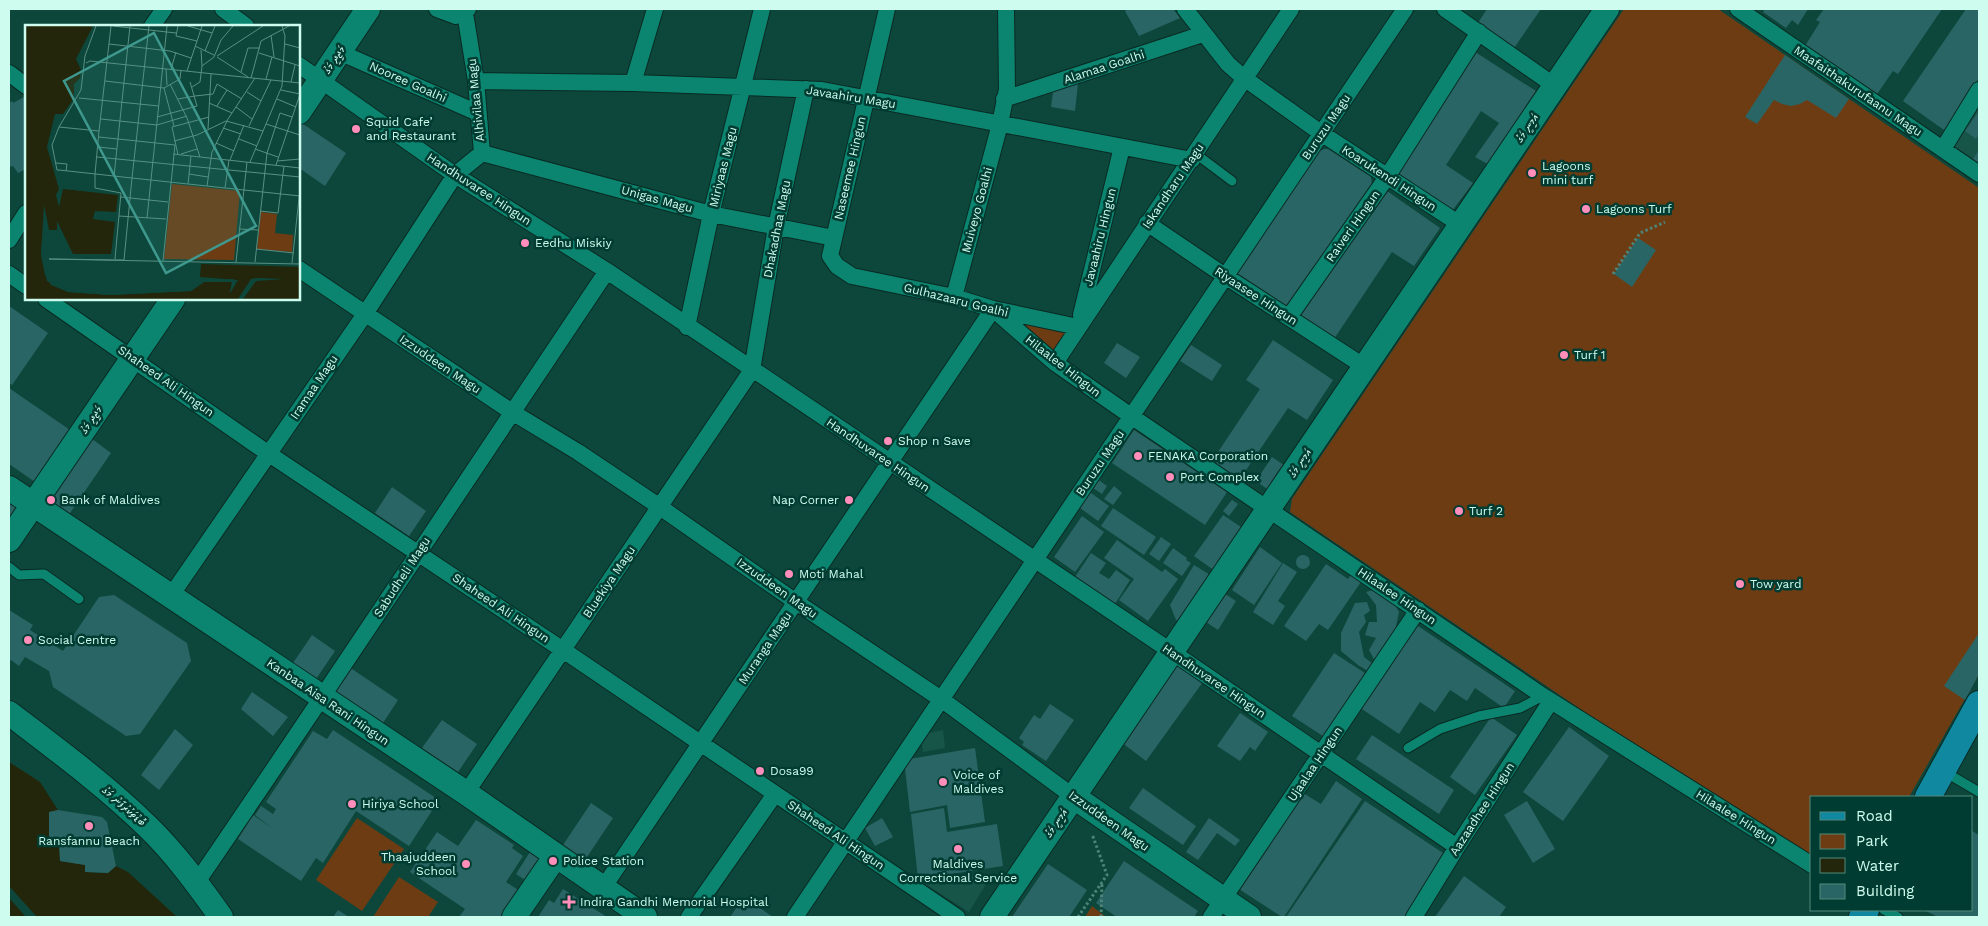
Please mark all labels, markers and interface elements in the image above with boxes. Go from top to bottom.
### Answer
inset map [25,25,300,300]
street label: މަޖީދީ މަގު [319,43,350,78]
street label: Maafaithakurufaanu Magu [1791,43,1925,139]
street label: Alamaa Goalhi [1062,47,1146,87]
street label: Alhivilaa Magu [465,58,487,142]
street label: Nooree Goalhi [367,59,449,105]
street label: Javaahiru Magu [805,83,897,111]
street label: Buruzu Magu [1299,91,1353,163]
street label: އަމީނީ މަގު [1512,111,1542,146]
place label: Squid Cafe’ and Restaurant [366,115,456,143]
street label: Naseemee Hingun [831,115,869,221]
marker: Squid Cafe’ and Restaurant [350,123,362,135]
street label: Miriyaas Magu [706,125,740,209]
street label: Iskandharu Magu [1139,141,1207,231]
street label: Koarukendi Hingun [1339,142,1439,214]
street label: Handhuvaree Hingun [424,150,534,228]
place label: Lagoons mini turf [1542,159,1593,187]
street label: Muiveyo Goalhi [959,166,995,254]
marker: Lagoons mini turf [1526,167,1538,179]
street label: Dhakadhaa Magu [761,179,793,279]
street label: Unigas Magu [620,183,694,215]
street label: Javaahiru Hingun [1081,187,1119,287]
street label: Raiveri Hingun [1323,188,1383,264]
place label: Lagoons Turf [1596,202,1672,216]
marker: Lagoons Turf [1580,203,1592,215]
place label: Eedhu Miskiy [535,236,613,250]
marker: Eedhu Miskiy [519,237,531,249]
street label: Riyaasee Hingun [1212,264,1300,328]
street label: Gulhazaaru Goalhi [902,280,1010,320]
street label: Izzuddeen Magu [397,332,483,396]
street label: Hilaalee Hingun [1023,332,1103,400]
street label: Shaheed Ali Hingun [115,343,217,419]
place label: Turf 1 [1574,348,1606,362]
marker: Turf 1 [1558,349,1570,361]
street label: Iramaa Magu [287,352,341,422]
street label: މަޖީދީ މަގު [76,403,107,438]
street label: Handhuvaree Hingun [824,415,932,495]
street label: Buruzu Magu [1073,427,1127,499]
place label: Shop n Save [898,434,971,448]
marker: Shop n Save [882,435,894,447]
street label: އަމީނީ މަގު [1285,446,1315,481]
place label: FENAKA Corporation [1148,449,1268,463]
marker: FENAKA Corporation [1132,450,1144,462]
place label: Port Complex [1180,470,1259,484]
marker: Port Complex [1164,471,1176,483]
place label: Bank of Maldives [61,493,160,507]
place label: Nap Corner [772,493,839,507]
marker: Bank of Maldives [45,494,57,506]
marker: Nap Corner [843,494,855,506]
place label: Turf 2 [1469,504,1503,518]
marker: Turf 2 [1453,505,1465,517]
street label: Sabudheli Magu [371,534,433,620]
street label: Bluekiya Magu [580,544,638,620]
street label: Izzuddeen Magu [734,555,820,621]
street label: Hilaalee Hingun [1355,565,1439,627]
place label: Moti Mahal [799,567,864,581]
marker: Moti Mahal [783,568,795,580]
street label: Shaheed Ali Hingun [450,570,552,646]
place label: Tow yard [1750,577,1802,591]
marker: Tow yard [1734,578,1746,590]
street label: Muranga Magu [736,609,794,687]
place label: Social Centre [38,633,116,647]
marker: Social Centre [22,634,34,646]
street label: Handhuvaree Hingun [1160,641,1268,721]
street label: Kanbaa Aisa Rani Hingun [264,656,392,748]
street label: Ujaalaa Hingun [1285,724,1345,804]
street label: Aazaadhee Hingun [1447,760,1517,858]
place label: Dosa99 [770,764,814,778]
marker: Dosa99 [754,765,766,777]
place label: Voice of Maldives [953,768,1004,796]
marker: Voice of Maldives [937,776,949,788]
street label: ބޮޑުތަކުރުފާނު މަގު [98,782,149,829]
street label: Hilaalee Hingun [1693,787,1779,847]
street label: Izzuddeen Magu [1066,788,1152,854]
legend [1810,796,1973,911]
place label: Hiriya School [362,797,439,811]
street label: Shaheed Ali Hingun [785,797,887,873]
marker: Hiriya School [346,798,358,810]
street label: އަމީނީ މަގު [1041,806,1071,841]
text: Road [1856,807,1893,825]
marker: Ransfannu Beach [83,820,95,832]
text: Park [1856,832,1889,850]
place label: Ransfannu Beach [38,834,140,848]
marker: Maldives Correctional Service [952,843,964,855]
place label: Thaajuddeen School [381,850,456,878]
place label: Police Station [563,854,644,868]
marker: Police Station [547,855,559,867]
place label: Maldives Correctional Service [899,857,1017,885]
text: Water [1856,857,1899,875]
marker: Thaajuddeen School [460,858,472,870]
text: Building [1856,882,1914,900]
marker: Indira Gandhi Memorial Hospital [562,895,576,909]
place label: Indira Gandhi Memorial Hospital [580,895,769,909]

